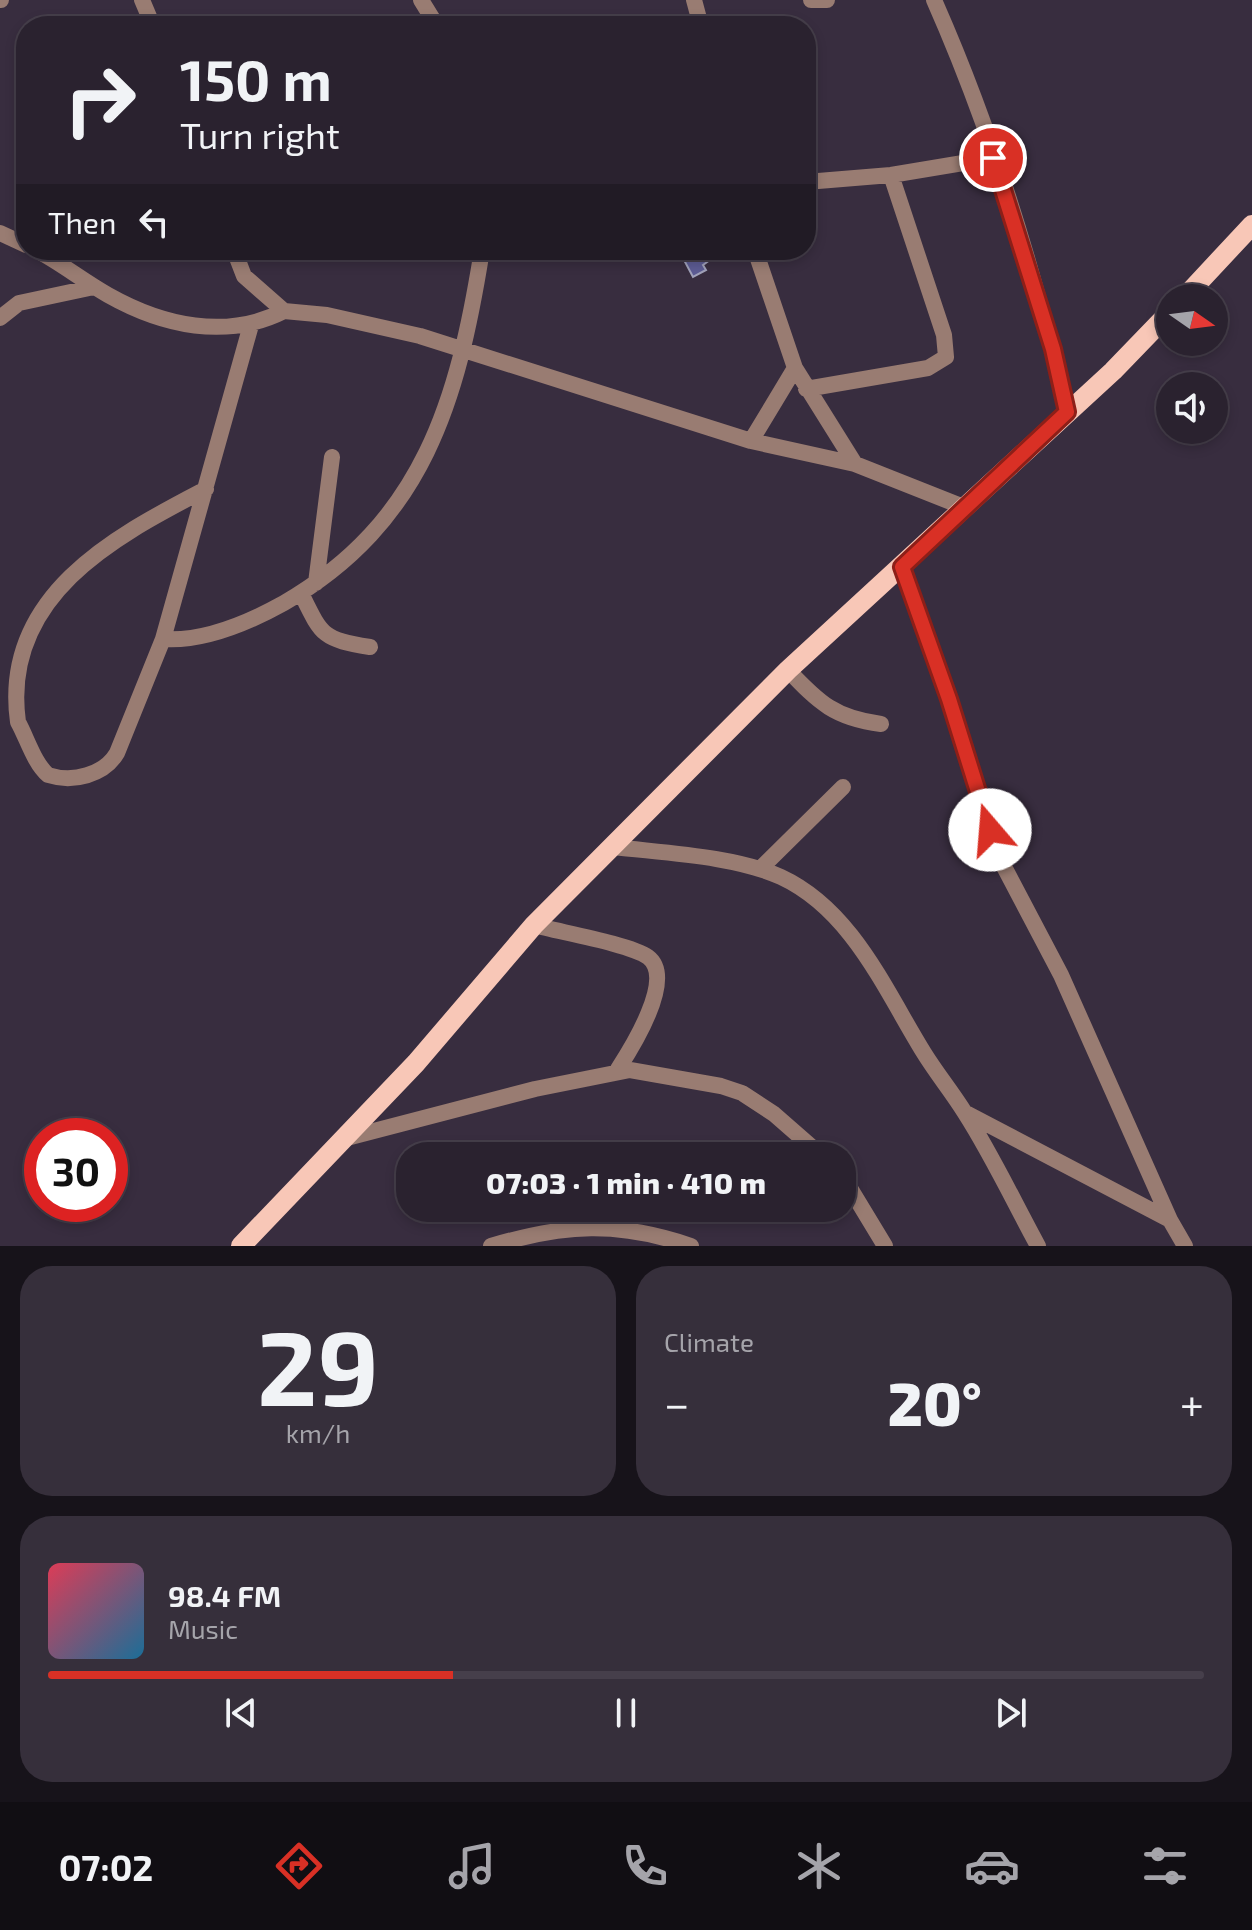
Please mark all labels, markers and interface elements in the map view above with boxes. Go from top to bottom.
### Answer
text: 150 m [180,45,332,112]
icon: right [48,48,152,152]
text: Turn right [180,113,340,156]
pin [959,124,1027,192]
icon: arrive [971,136,1015,180]
icon: left [132,200,176,244]
text: Then [48,204,116,240]
north arrow [1156,284,1228,356]
map controls [1156,284,1228,444]
button: sound [1156,372,1228,444]
position arrow [948,788,1032,872]
speed limit sign: 30 [24,1118,128,1222]
text: 07:03 · 1 min · 410 m [486,1164,766,1200]
text: 29 [257,1302,379,1427]
text: Climate [664,1326,754,1357]
text: 20° [888,1366,982,1438]
text: − [664,1376,690,1429]
text: + [1180,1376,1204,1429]
text: km/h [286,1417,350,1448]
text: 98.4 FM [168,1577,281,1613]
text: Music [168,1613,238,1644]
icon: previous [219,1691,263,1735]
icon: pause [604,1691,648,1735]
icon: next [989,1691,1033,1735]
icon: directions [271,1838,327,1894]
icon: music [444,1838,500,1894]
icon: phone [617,1838,673,1894]
icon: climate [791,1838,847,1894]
icon: car [964,1838,1020,1894]
icon: filters [1137,1838,1193,1894]
text: 07:02 [59,1845,153,1888]

